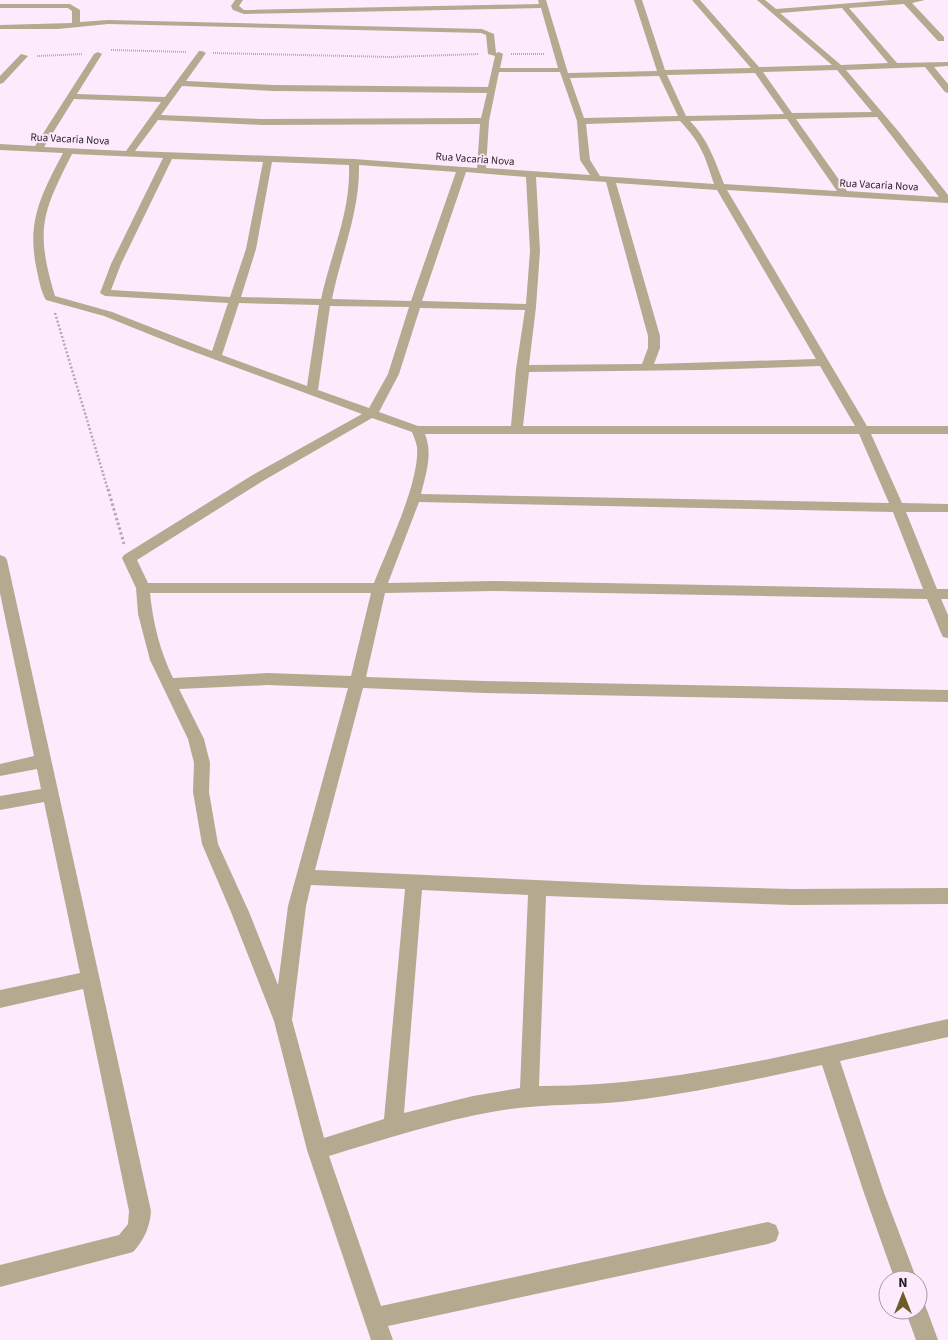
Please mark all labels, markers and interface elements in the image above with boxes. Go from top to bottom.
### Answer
street label: Rua Vacaria Nova [30,129,110,149]
street label: Rua Vacaria Nova [435,149,515,169]
street label: Rua Vacaria Nova [839,175,919,195]
north arrow [878,1270,928,1320]
text: N [898,1273,908,1293]

